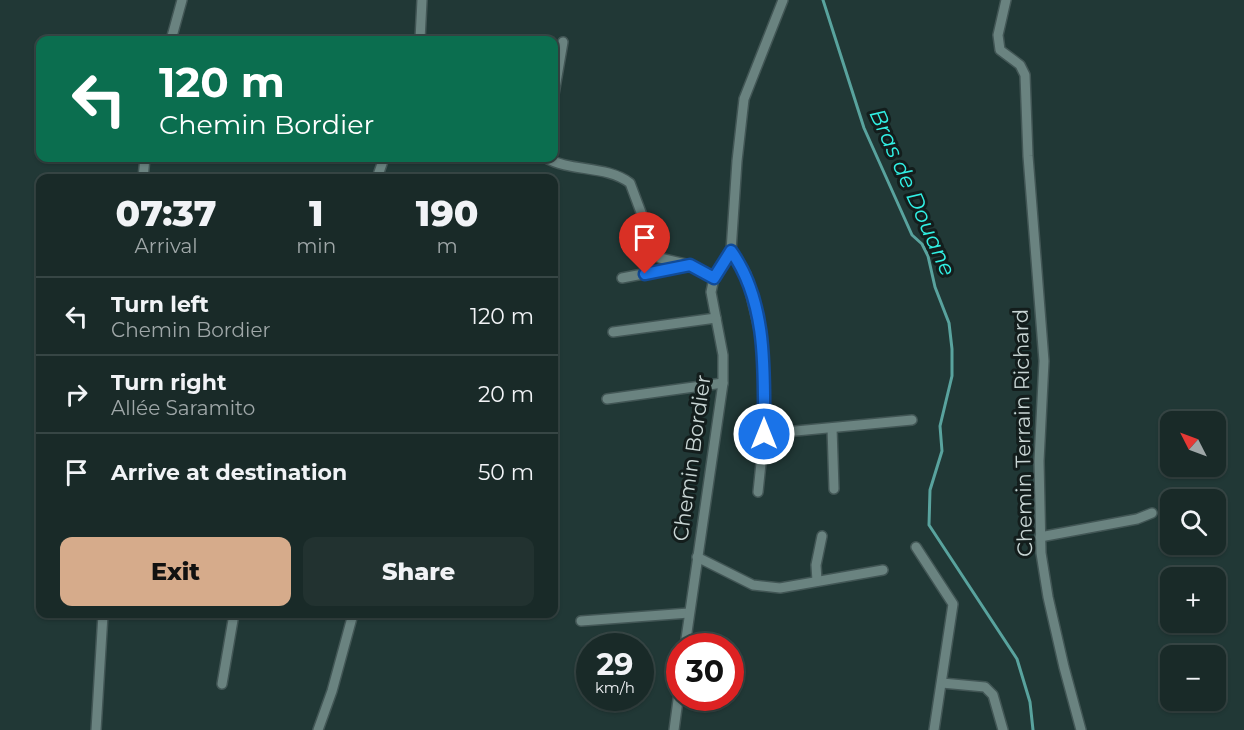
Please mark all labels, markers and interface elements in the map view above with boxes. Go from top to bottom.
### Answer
text: 120 m [159,56,285,108]
icon: left [60,60,138,138]
water label: Bras de Douane [864,104,962,280]
text: Chemin Bordier [159,108,374,141]
text: 07:37 [116,191,217,235]
text: 1 [309,191,323,235]
text: 190 [416,191,478,235]
pin [619,212,670,274]
icon: arrive [628,221,661,254]
text: Arrival [135,234,198,258]
text: min [296,234,336,258]
text: m [436,234,458,258]
text: Turn left [111,291,209,318]
icon: left [60,300,93,333]
text: 120 m [470,303,534,330]
street label: Chemin Terrain Richard [1008,309,1037,557]
text: Chemin Bordier [111,318,271,342]
text: Turn right [111,369,226,396]
street label: Chemin Bordier [667,373,716,543]
icon: right [60,378,93,411]
text: 20 m [478,381,534,408]
text: Allée Saramito [111,396,255,420]
position arrow [732,402,796,466]
north arrow [1160,411,1226,477]
map controls [1160,411,1226,711]
icon: arrive [60,456,93,489]
text: Arrive at destination [111,459,347,486]
text: 50 m [478,459,534,486]
button: search [1160,489,1226,555]
button: Exit [60,537,291,606]
button: Share [303,537,534,606]
button: + [1160,567,1226,633]
speed limit sign: 30 [666,633,744,711]
button: − [1160,645,1226,711]
text: 29 [597,646,633,683]
text: km/h [595,678,635,697]

